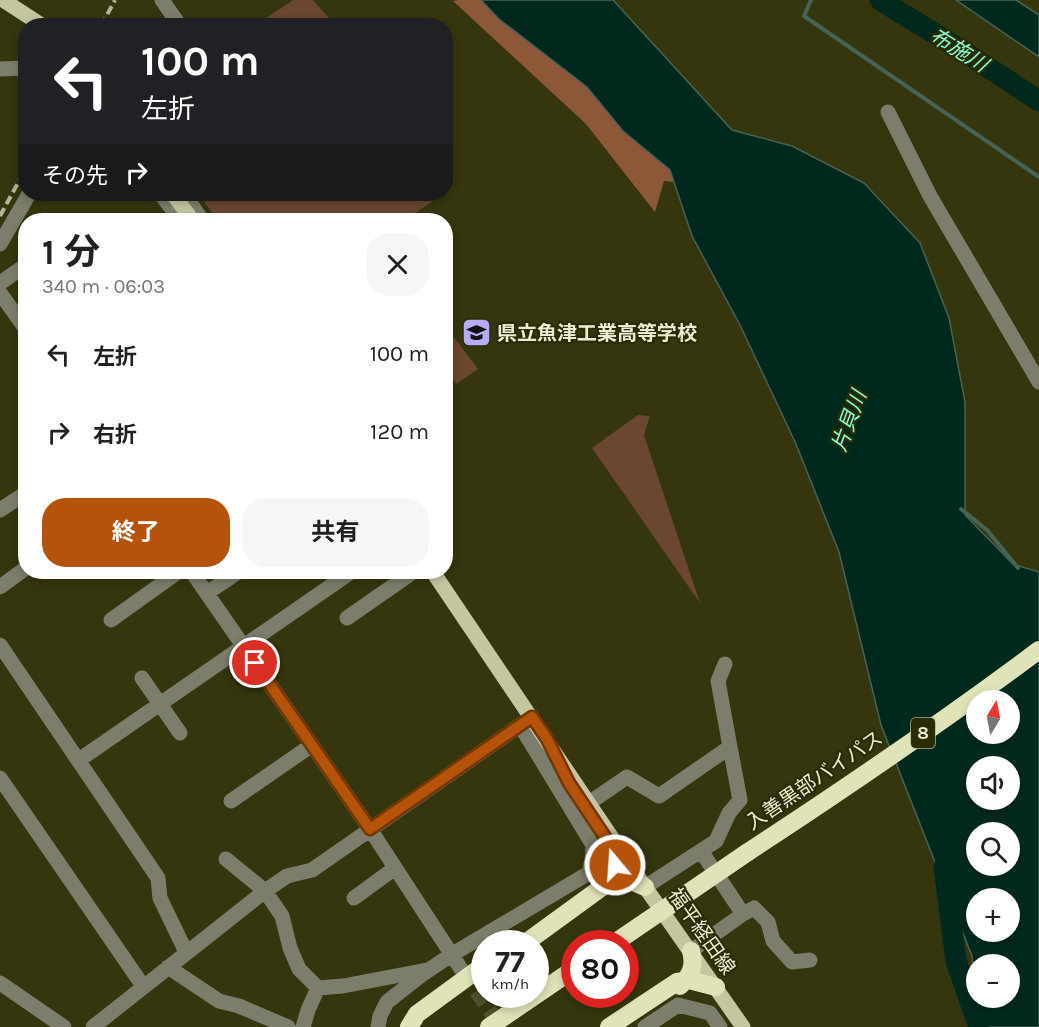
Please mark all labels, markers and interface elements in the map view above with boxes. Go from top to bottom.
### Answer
water label: 布施川 [926,23,994,78]
text: 100 m [141,36,260,86]
icon: left [42,42,120,120]
text: 左折 [141,93,195,125]
icon: right [120,156,153,189]
text: その先 [42,163,108,189]
text: 1 分 [42,231,100,273]
button: close [366,233,429,296]
text: 340 m · 06:03 [42,275,165,298]
school or university icon: 県立魚津工業高等学校 [460,317,492,349]
place label: 県立魚津工業高等学校 [497,322,697,345]
icon: left [42,338,75,371]
text: 100 m [370,341,429,367]
text: 左折 [93,344,137,370]
water label: 片貝川 [827,385,872,455]
icon: right [42,416,75,449]
text: 120 m [370,419,429,445]
text: 右折 [93,422,137,448]
button: 終了 [42,498,230,567]
button: 共有 [242,498,429,567]
pin [229,637,280,688]
icon: arrive [238,646,271,679]
north arrow [966,690,1020,744]
map controls [966,690,1020,1008]
road number: 8 [911,718,935,748]
street label: 入善黒部バイパス [742,726,887,835]
button: sound [966,756,1020,810]
button: search [966,822,1020,876]
position arrow [583,833,647,897]
street label: 福平経田線 [663,884,740,979]
button: + [966,888,1020,942]
speed limit sign: 80 [561,930,639,1008]
text: 77 [495,944,525,980]
button: − [966,954,1020,1008]
text: km/h [491,975,529,993]

